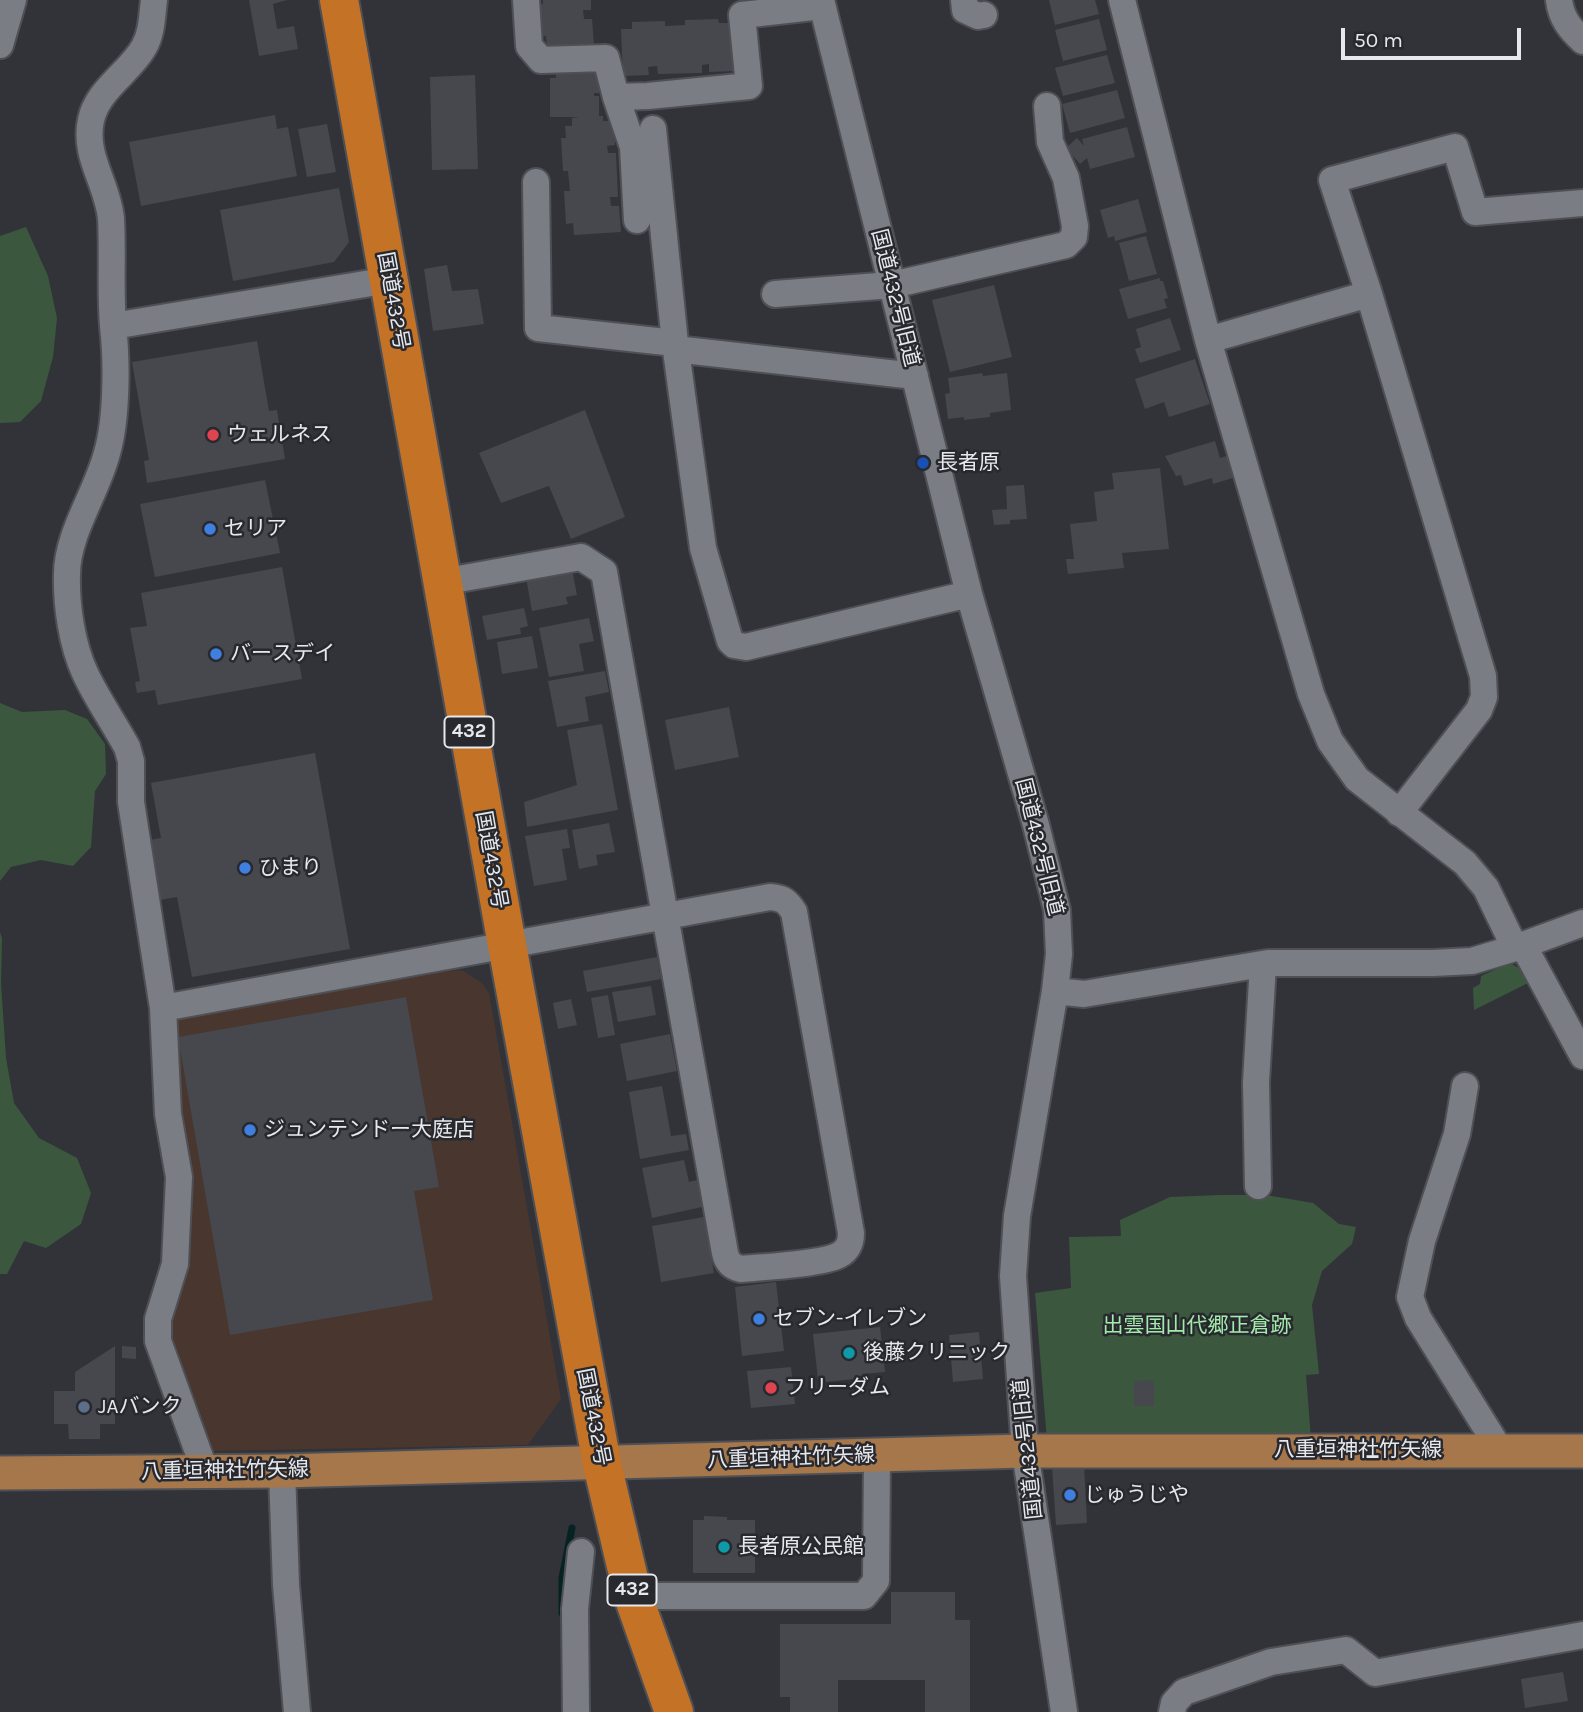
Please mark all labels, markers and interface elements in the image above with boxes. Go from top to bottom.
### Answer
scale bar [1345,14,1525,58]
text: 50 m [1354,28,1403,52]
street label: 国道432号旧道 [866,226,924,370]
street label: 国道432号 [372,250,414,352]
place label: ウェルネス [227,422,332,448]
marker: ウェルネス [205,427,221,443]
place label: 長者原 [937,450,1000,476]
marker: 長者原 [915,455,931,471]
place label: セリア [224,516,287,542]
marker: セリア [202,521,218,537]
place label: バースデイ [230,641,335,667]
marker: バースデイ [208,646,224,662]
road number: 432 [444,716,494,748]
street label: 国道432号旧道 [1010,775,1068,919]
street label: 国道432号 [470,809,512,911]
place label: ひまり [259,855,322,881]
marker: ひまり [237,860,253,876]
place label: ジュンテンドー大庭店 [264,1117,474,1143]
marker: ジュンテンドー大庭店 [242,1122,258,1138]
place label: セブン-イレブン [773,1306,927,1332]
marker: セブン-イレブン [751,1311,767,1327]
park label: 出雲国山代郷正倉跡 [1103,1313,1291,1339]
place label: 後藤クリニック [863,1340,1010,1366]
marker: 後藤クリニック [841,1345,857,1361]
street label: 国道432号 [571,1366,615,1468]
place label: フリーダム [785,1375,890,1401]
street label: 国道432号旧道 [1008,1377,1048,1521]
marker: フリーダム [763,1380,779,1396]
place label: JAバンク [98,1394,182,1420]
marker: JAバンク [76,1399,92,1415]
street label: 八重垣神社竹矢線 [1274,1437,1442,1463]
street label: 八重垣神社竹矢線 [707,1442,875,1474]
street label: 八重垣神社竹矢線 [141,1457,309,1485]
place label: じゅうじや [1084,1482,1189,1508]
marker: じゅうじや [1062,1487,1078,1503]
place label: 長者原公民館 [738,1534,864,1560]
marker: 長者原公民館 [716,1539,732,1555]
road number: 432 [608,1574,656,1606]

